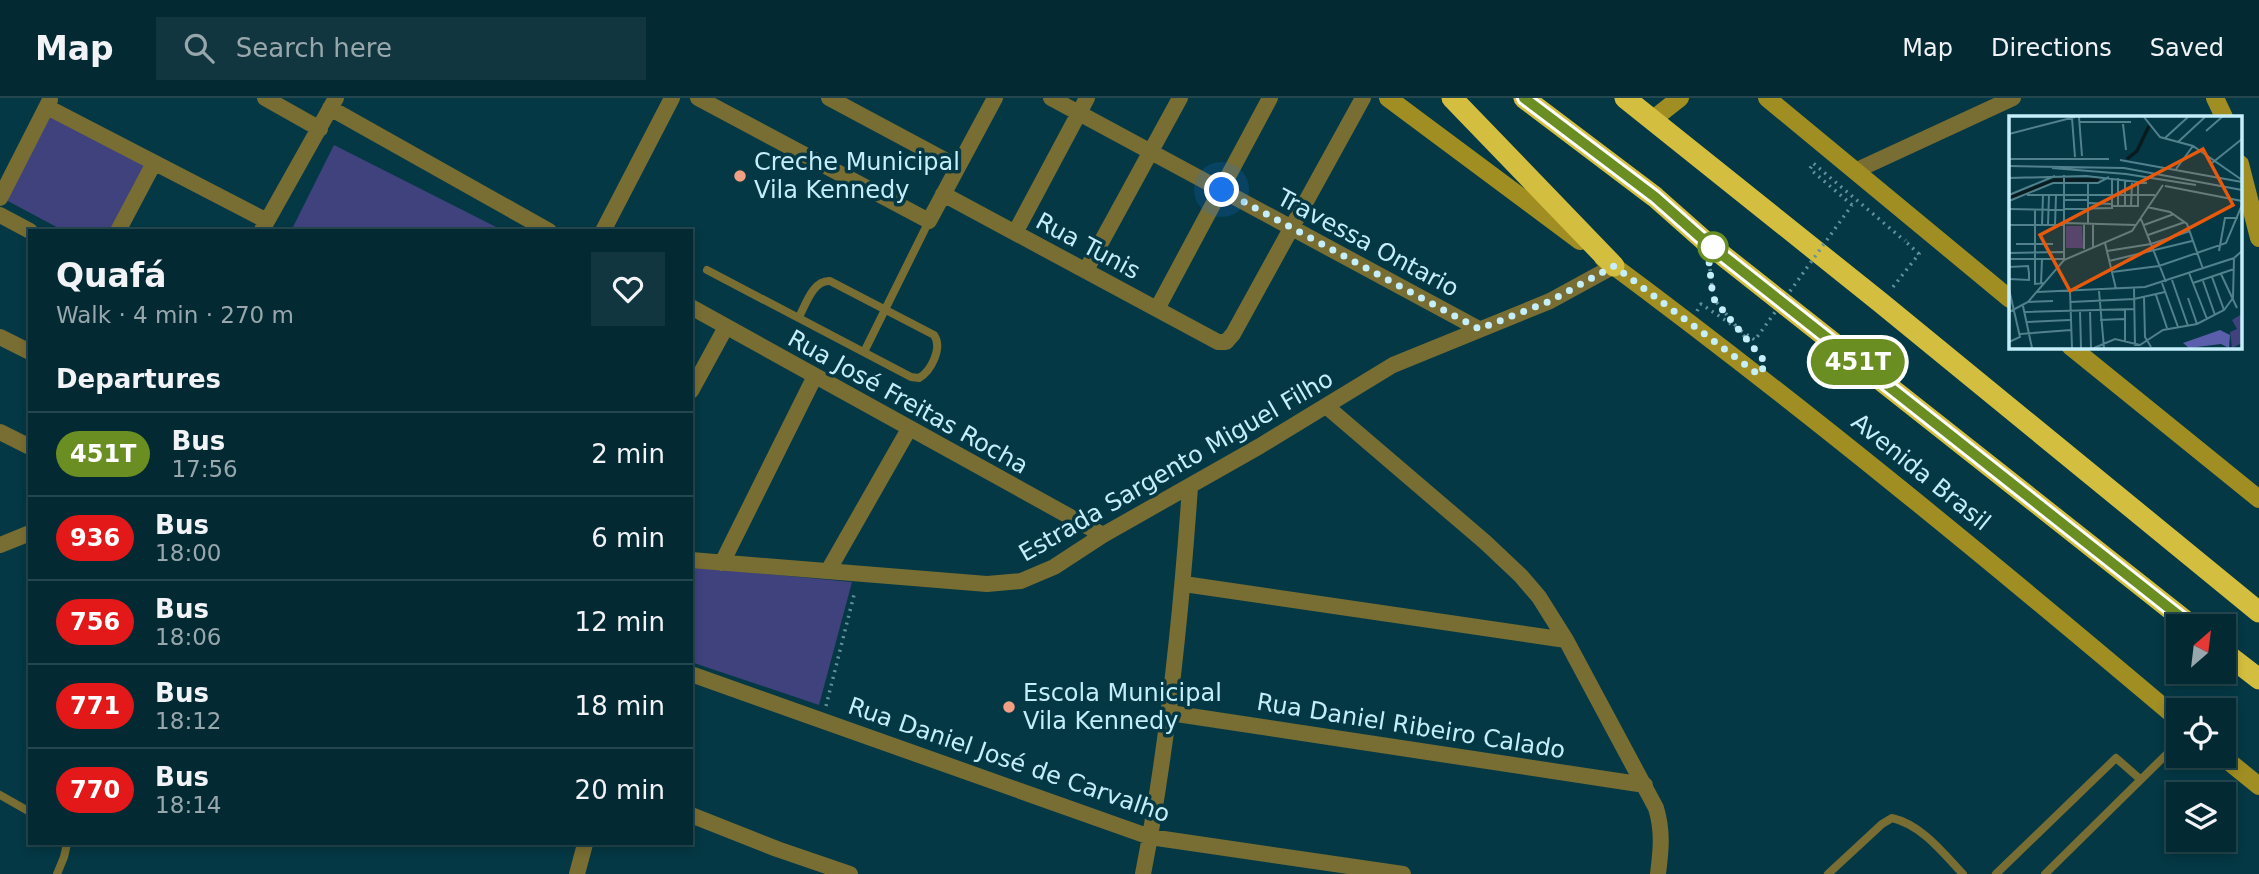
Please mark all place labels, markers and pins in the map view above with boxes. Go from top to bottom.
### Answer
place label: Creche Municipal Vila Kennedy [754,148,960,204]
marker: Creche Municipal Vila Kennedy [732,168,748,184]
unlabelled marker [1698,232,1728,262]
place label: Escola Municipal Vila Kennedy [1023,679,1222,735]
marker: Escola Municipal Vila Kennedy [1001,699,1017,715]

